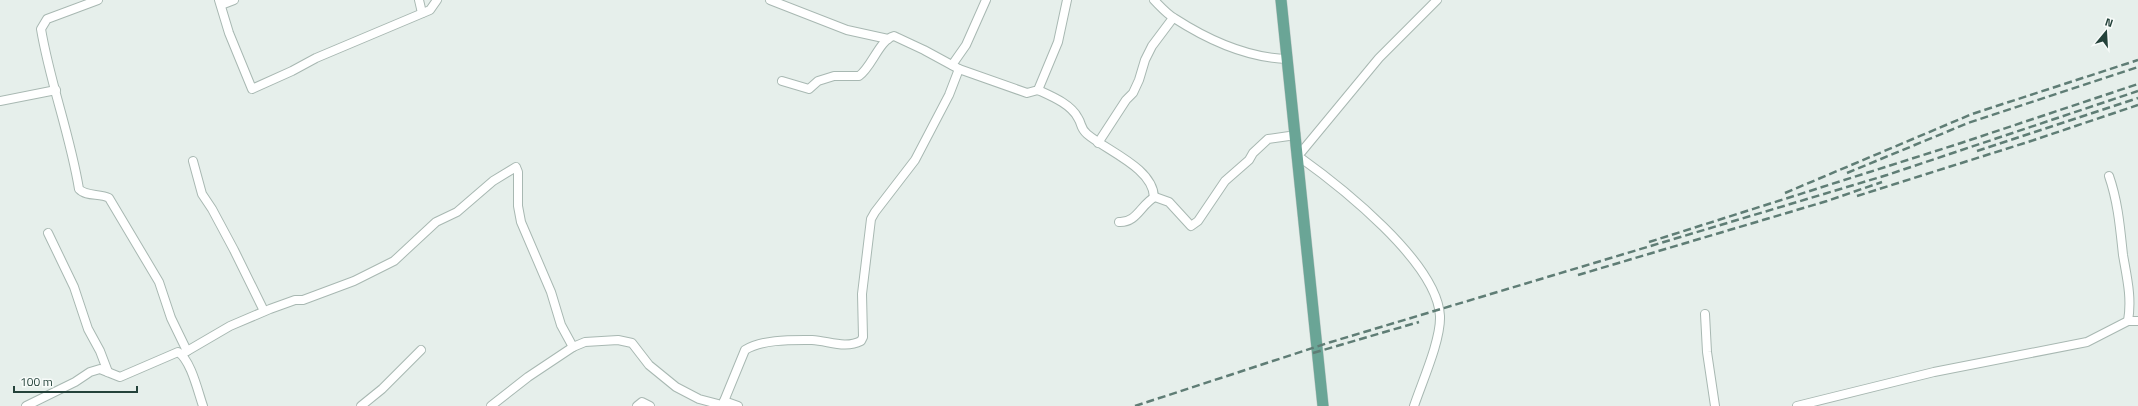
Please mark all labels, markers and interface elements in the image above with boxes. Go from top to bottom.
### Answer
north arrow [2086,12,2126,52]
text: N [2103,14,2115,31]
scale bar [14,368,137,394]
text: 100 m [20,372,53,391]

